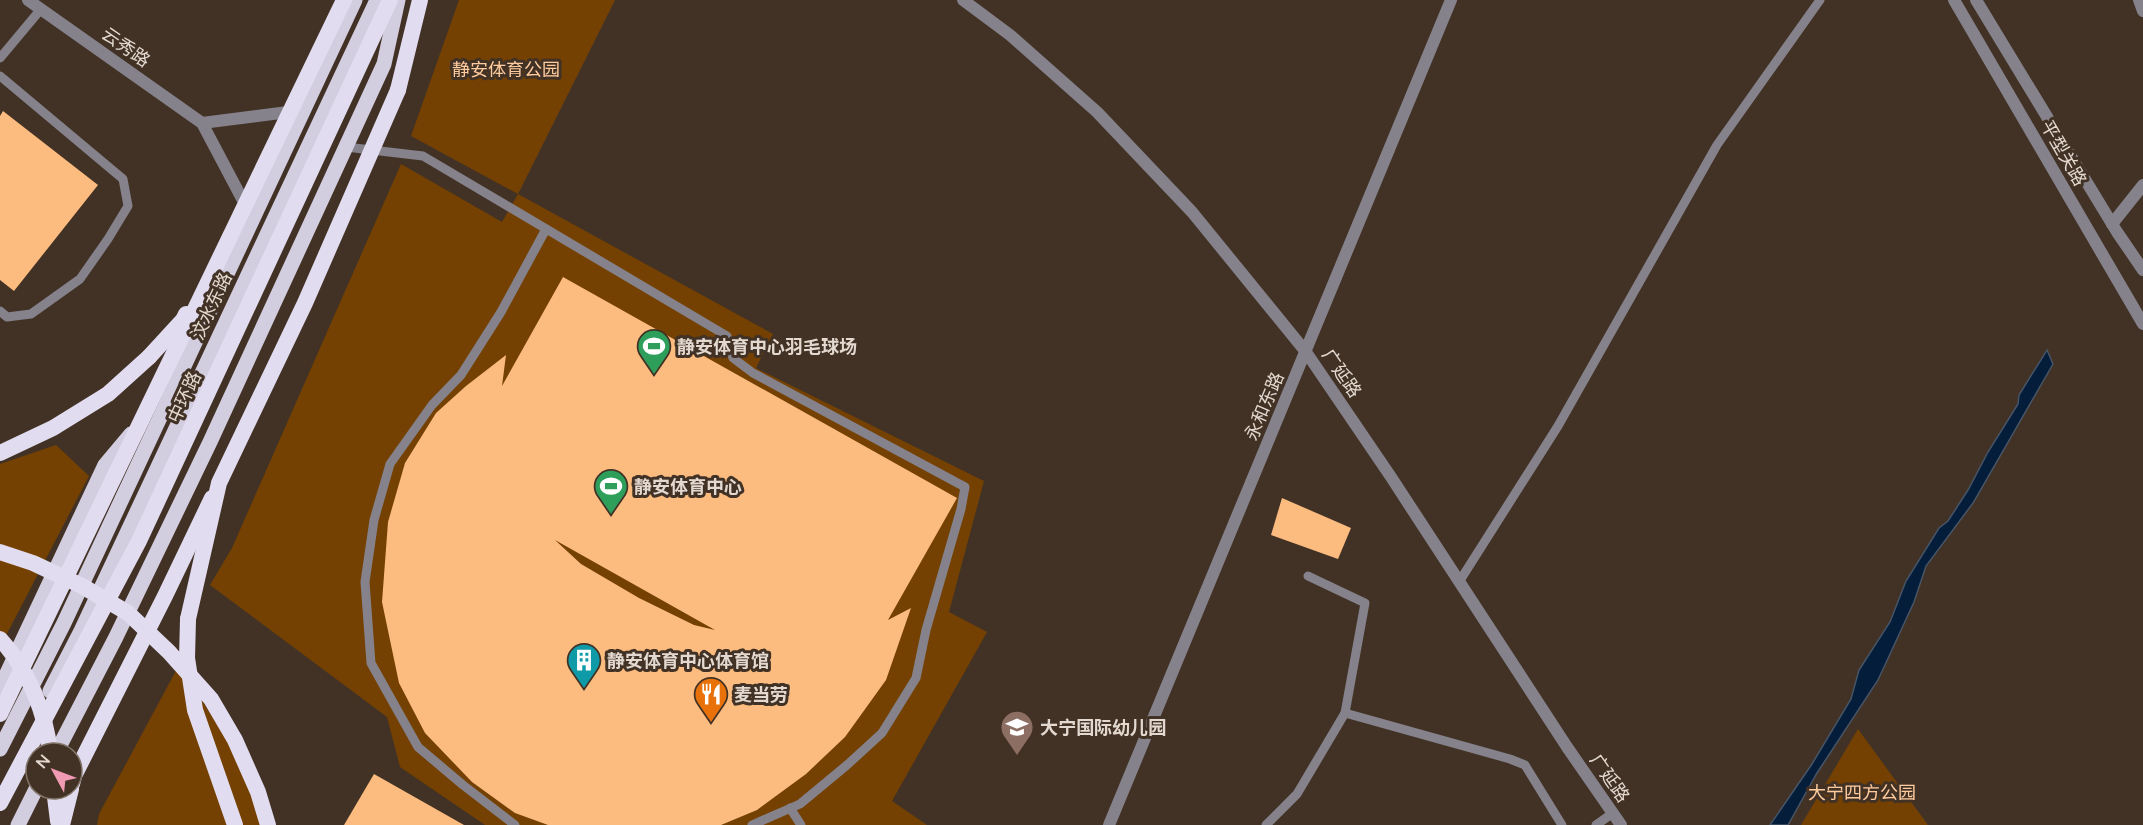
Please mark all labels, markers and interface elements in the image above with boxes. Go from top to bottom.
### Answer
street label: 云秀路 [97,22,155,72]
park label: 静安体育公园 [452,58,560,81]
street label: 平型关路 [2036,116,2092,190]
street label: 汶水东路 [185,269,237,343]
sports icon: 静安体育中心羽毛球场 [636,328,672,375]
place label: 静安体育中心羽毛球场 [677,335,857,358]
street label: 广延路 [1317,344,1367,402]
street label: 中环路 [162,368,206,426]
street label: 永和东路 [1239,368,1289,444]
sports icon: 静安体育中心 [593,468,629,515]
place label: 静安体育中心 [634,475,742,498]
building icon: 静安体育中心体育馆 [566,642,602,689]
place label: 静安体育中心体育馆 [607,649,769,672]
restaurant icon: 麦当劳 [693,676,729,723]
place label: 麦当劳 [734,683,788,706]
school or university icon: 大宁国际幼儿园 [999,709,1035,756]
place label: 大宁国际幼儿园 [1040,716,1166,739]
north arrow [24,741,84,801]
street label: 广延路 [1585,749,1635,807]
text: N [31,750,54,772]
park label: 大宁四方公园 [1808,781,1916,804]

